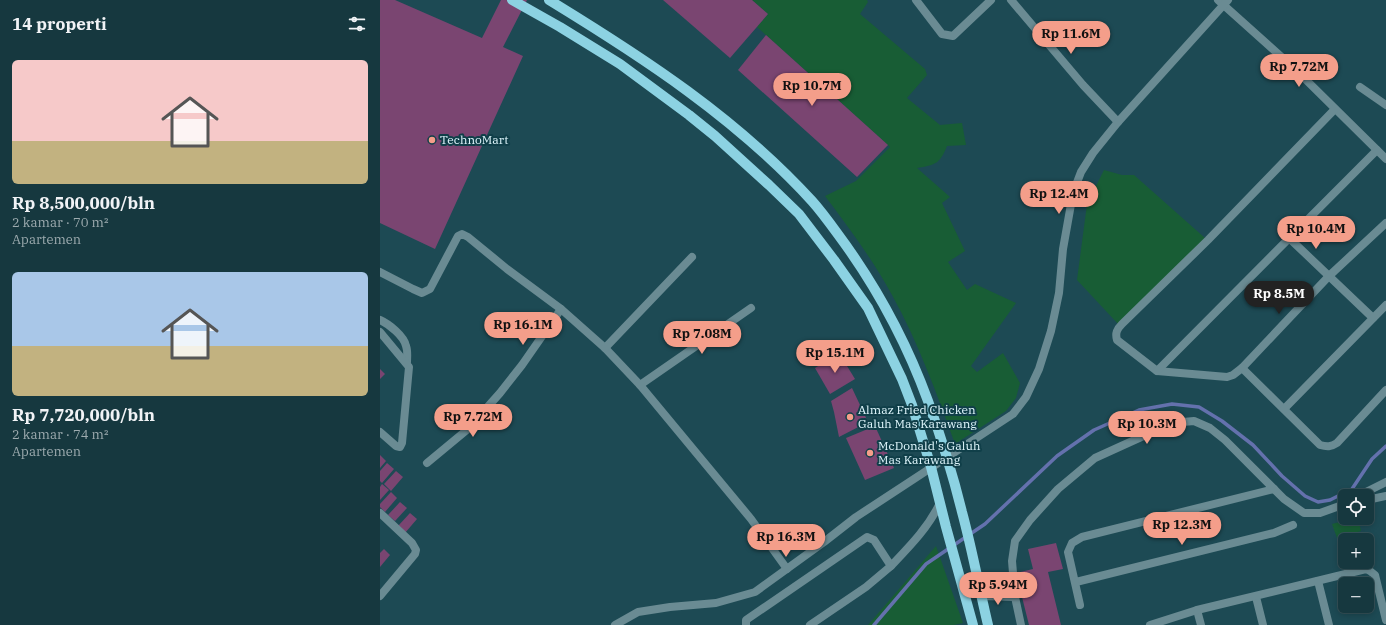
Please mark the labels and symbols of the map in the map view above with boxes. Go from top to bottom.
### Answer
pin: Rp 11.6M [1030,21,1112,55]
pin: Rp 7.72M [1258,54,1340,88]
pin: Rp 10.7M [771,73,853,107]
place label: TechnoMart [440,132,509,147]
marker: TechnoMart [427,135,437,145]
pin: Rp 12.4M [1018,181,1100,215]
pin: Rp 10.4M [1275,216,1357,250]
pin: Rp 8.5M [1242,281,1316,315]
pin: Rp 16.1M [482,312,564,346]
pin: Rp 7.08M [661,321,743,355]
pin: Rp 15.1M [794,340,876,374]
place label: Almaz Fried Chicken Galuh Mas Karawang [858,402,977,431]
pin: Rp 7.72M [432,404,514,438]
pin: Rp 10.3M [1106,411,1188,445]
marker: Almaz Fried Chicken Galuh Mas Karawang [845,412,855,422]
place label: McDonald's Galuh Mas Karawang [878,438,981,467]
marker: McDonald's Galuh Mas Karawang [865,448,875,458]
pin: Rp 12.3M [1141,512,1223,546]
pin: Rp 16.3M [745,524,827,558]
pin: Rp 5.94M [957,572,1039,606]

